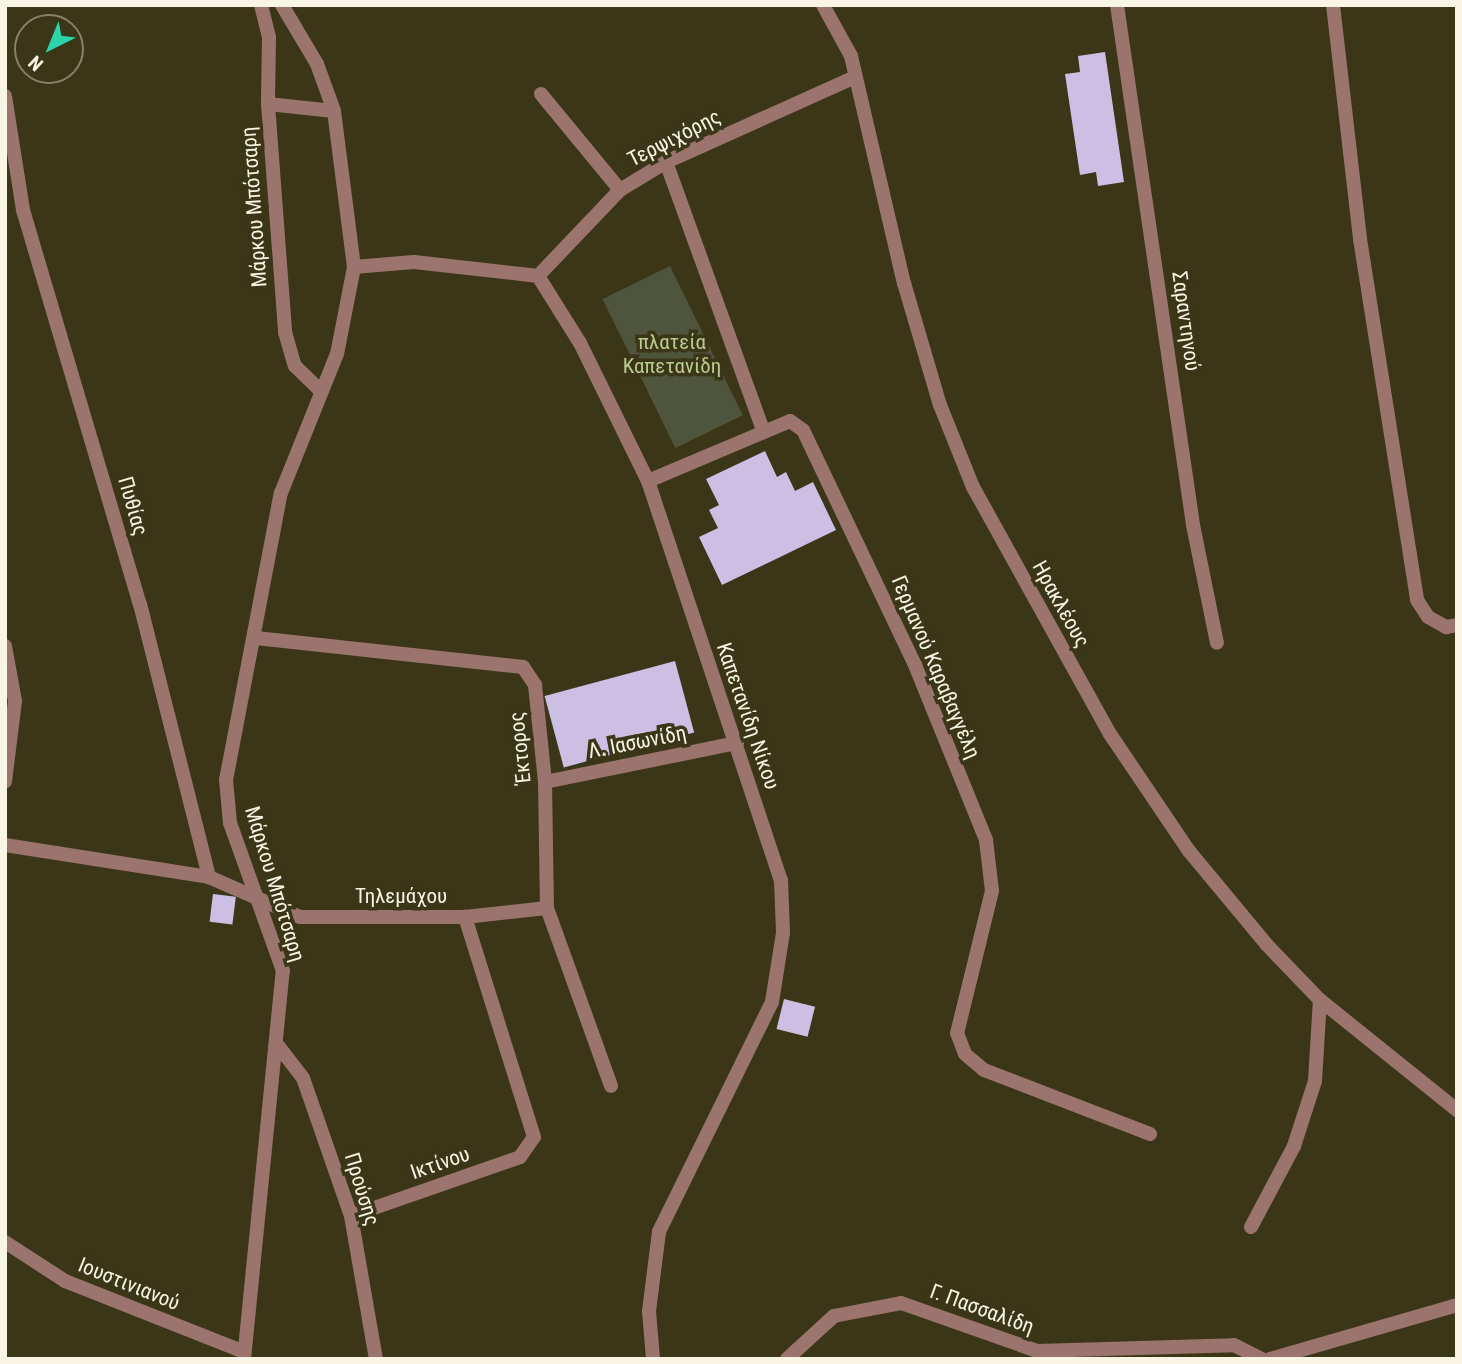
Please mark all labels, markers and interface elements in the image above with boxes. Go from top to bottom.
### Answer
north arrow [14,14,84,84]
text: N [24,51,48,76]
street label: Τερψιχόρης [623,104,725,172]
street label: Μάρκου Μπότσαρη [236,126,272,288]
street label: Σαραντηνού [1167,269,1205,373]
park label: πλατεία Καπετανίδη [623,329,721,379]
street label: Πυθίας [113,474,153,538]
street label: Ηρακλέους [1027,556,1095,652]
street label: Γερμανού Καραβαγγέλη [886,572,986,762]
street label: Καπετανίδη Νίκου [711,639,785,793]
street label: Έκτορος [504,711,536,785]
street label: Λ. Ιασωνίδη [586,720,688,764]
street label: Μάρκου Μπότσαρη [239,803,311,965]
street label: Τηλεμάχου [355,883,447,909]
street label: Ικτίνου [407,1141,473,1185]
street label: Προύσης [339,1149,385,1229]
street label: Ιουστινιανού [75,1252,183,1316]
street label: Γ. Πασσαλίδη [926,1279,1038,1339]

